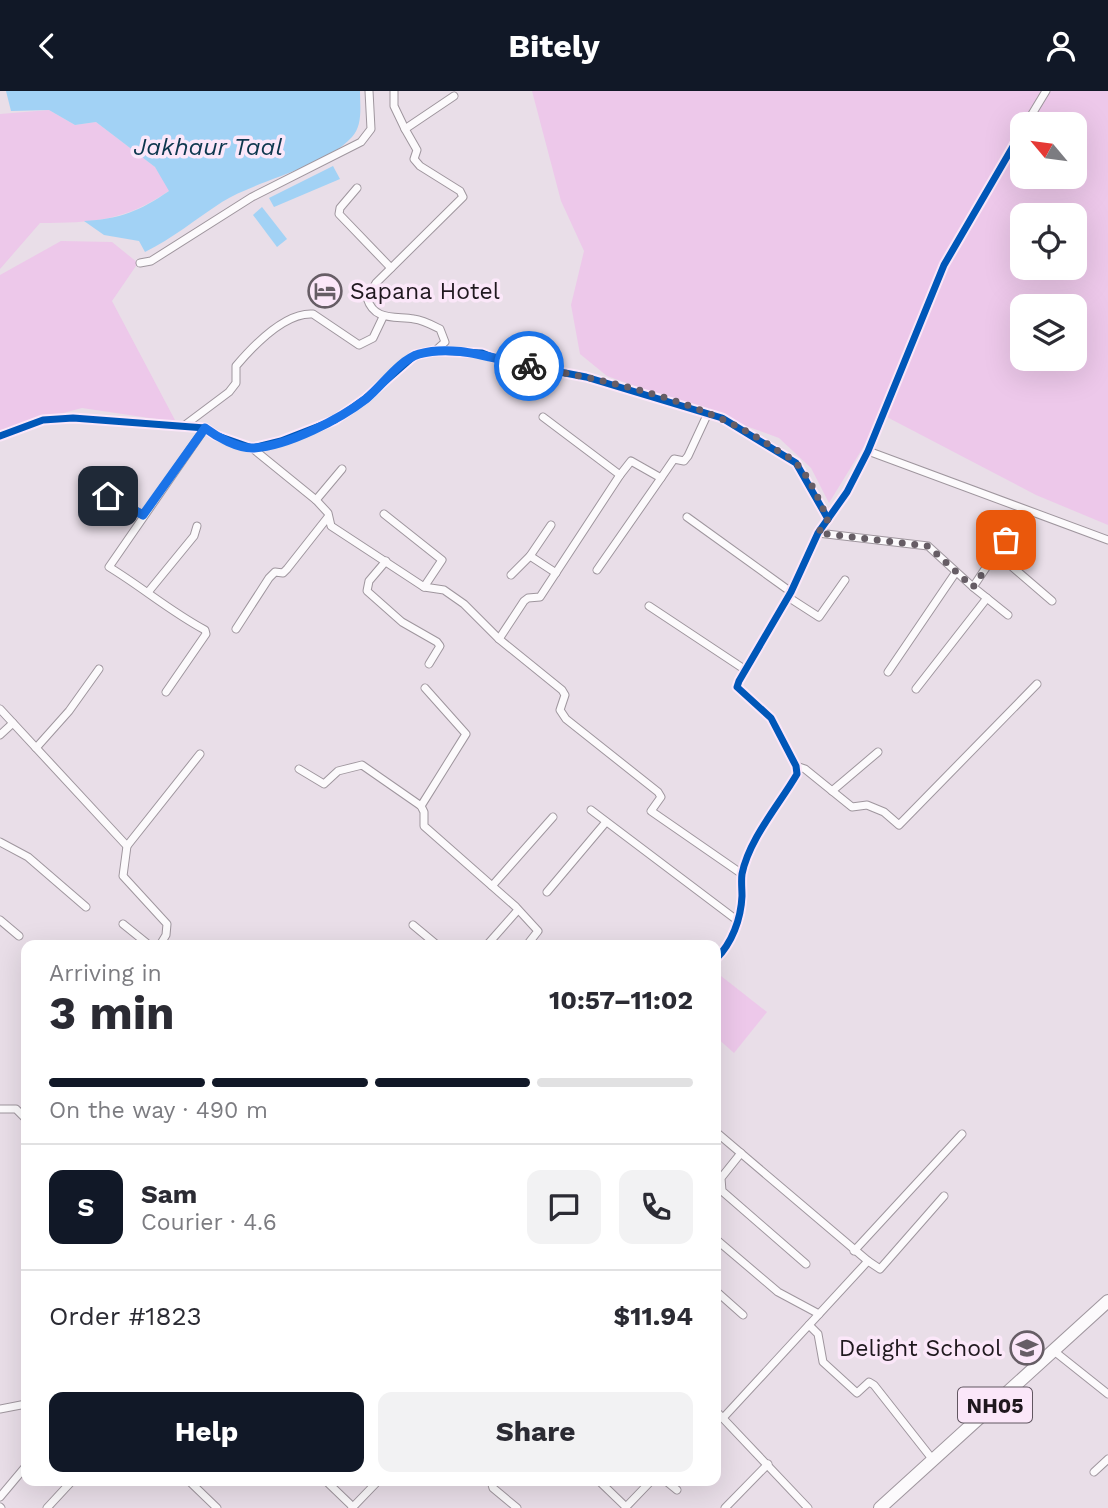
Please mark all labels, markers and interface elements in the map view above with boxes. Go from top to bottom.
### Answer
icon: back [28,27,66,65]
text: Bitely [508,27,600,65]
icon: person [1042,27,1080,65]
north arrow [1010,112,1087,189]
map controls [1010,112,1087,371]
water label: Jakhaur Taal [133,133,283,161]
button: locate [1010,203,1087,280]
hotel icon: Sapana Hotel [306,272,344,310]
place label: Sapana Hotel [350,278,500,305]
button: layers [1010,294,1087,371]
courier [494,331,564,401]
icon: bike [510,347,548,385]
pin [78,466,138,526]
icon: home [89,477,127,515]
pin [976,510,1036,570]
icon: bag [987,521,1025,559]
text: Arriving in [49,960,162,987]
text: 10:57–11:02 [549,985,693,1015]
text: 3 min [49,986,175,1040]
text: On the way · 490 m [49,1097,268,1124]
button: chat [527,1170,601,1244]
button: phone [619,1170,693,1244]
text: Sam [141,1179,197,1209]
text: S [78,1192,94,1222]
text: Courier · 4.6 [141,1209,277,1236]
text: Order #1823 [49,1301,202,1331]
text: $11.94 [614,1301,693,1331]
school or university icon: Delight School [1008,1329,1046,1367]
place label: Delight School [839,1335,1002,1362]
road number: NH05 [958,1387,1032,1423]
button: Help [49,1392,364,1472]
button: Share [378,1392,693,1472]

